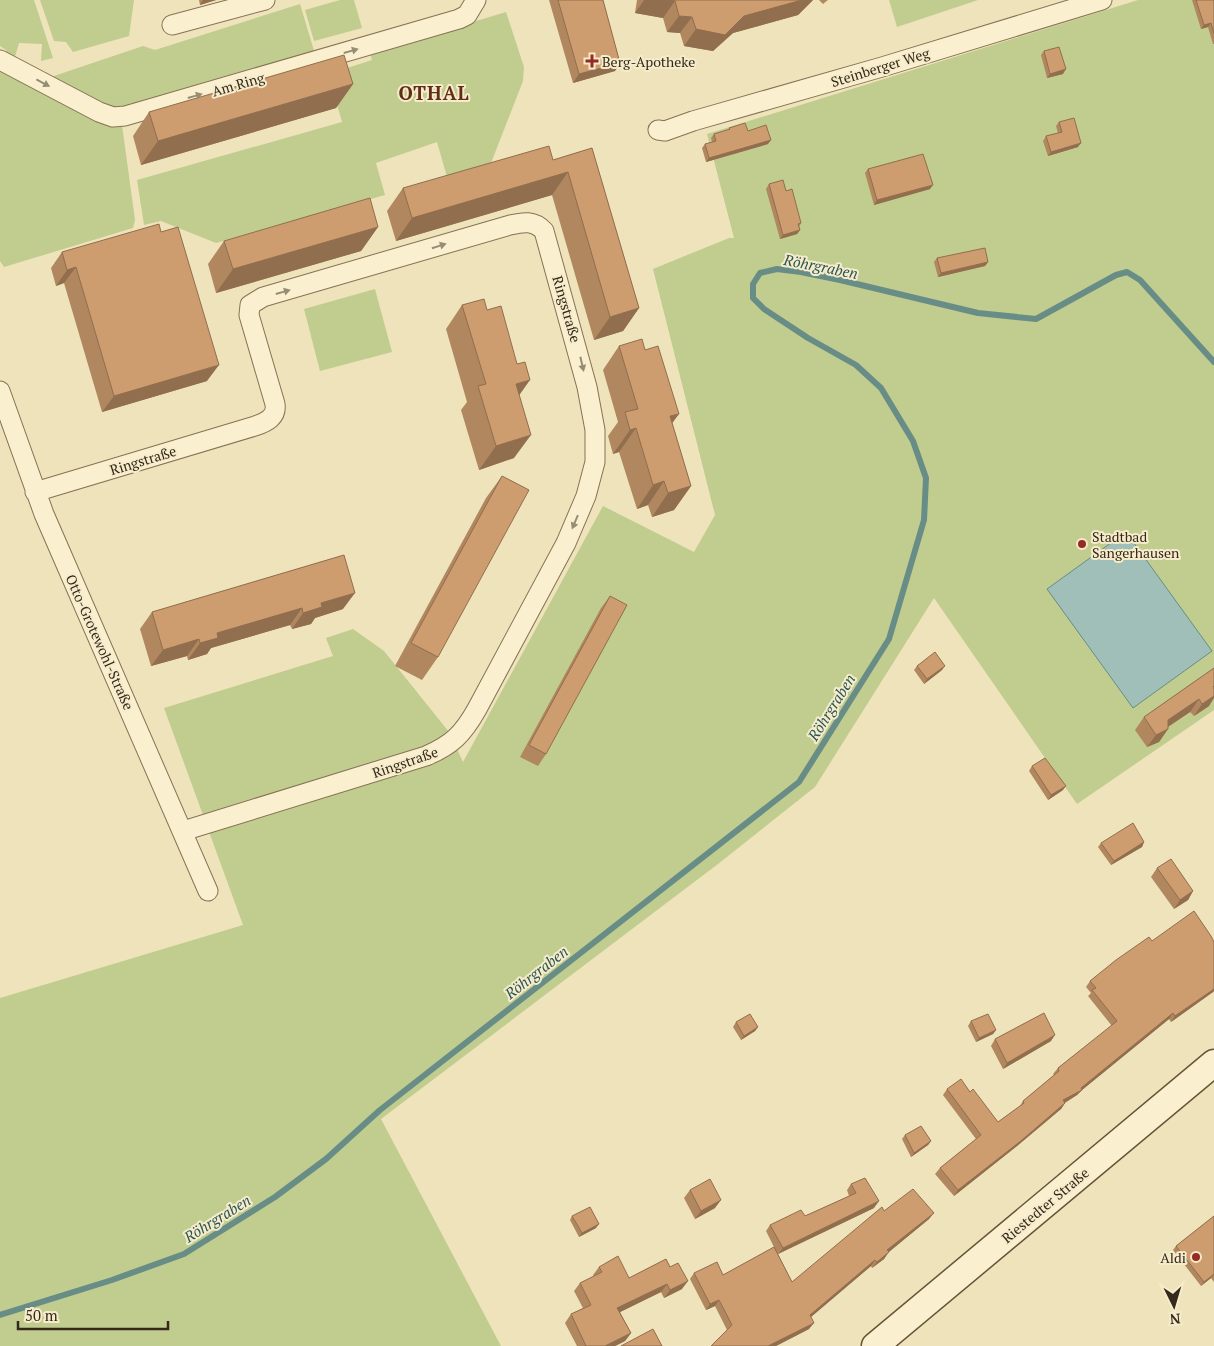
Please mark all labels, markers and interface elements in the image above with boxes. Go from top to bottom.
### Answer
street label: Steinberger Weg [828,43,932,91]
one-way arrow [343,47,358,55]
place label: Berg-Apotheke [602,52,695,71]
marker: Berg-Apotheke [586,55,598,67]
street label: Am Ring [209,67,267,101]
one-way arrow [36,79,50,87]
district label: OTHAL [398,80,470,105]
one-way arrow [187,92,202,100]
one-way arrow [431,241,446,249]
water label: Röhrgraben [781,249,860,283]
street label: Ringstraße [548,273,586,345]
one-way arrow [276,287,291,295]
one-way arrow [578,357,586,372]
street label: Ringstraße [107,441,179,479]
one-way arrow [571,515,579,529]
place label: Stadtbad Sangerhausen [1092,527,1180,562]
marker: Stadtbad Sangerhausen [1076,538,1088,550]
street label: Otto-Grotewohl-Straße [62,571,138,713]
water label: Röhrgraben [802,670,859,745]
street label: Ringstraße [370,742,440,782]
water label: Röhrgraben [500,941,572,1004]
street label: Riestedter Straße [997,1163,1093,1247]
water label: Röhrgraben [179,1190,254,1247]
place label: Aldi [1160,1248,1186,1267]
marker: Aldi [1190,1251,1202,1263]
north arrow [1149,1281,1199,1331]
scale bar [18,1298,168,1330]
text: 50 m [25,1305,58,1325]
text: N [1169,1310,1181,1329]

